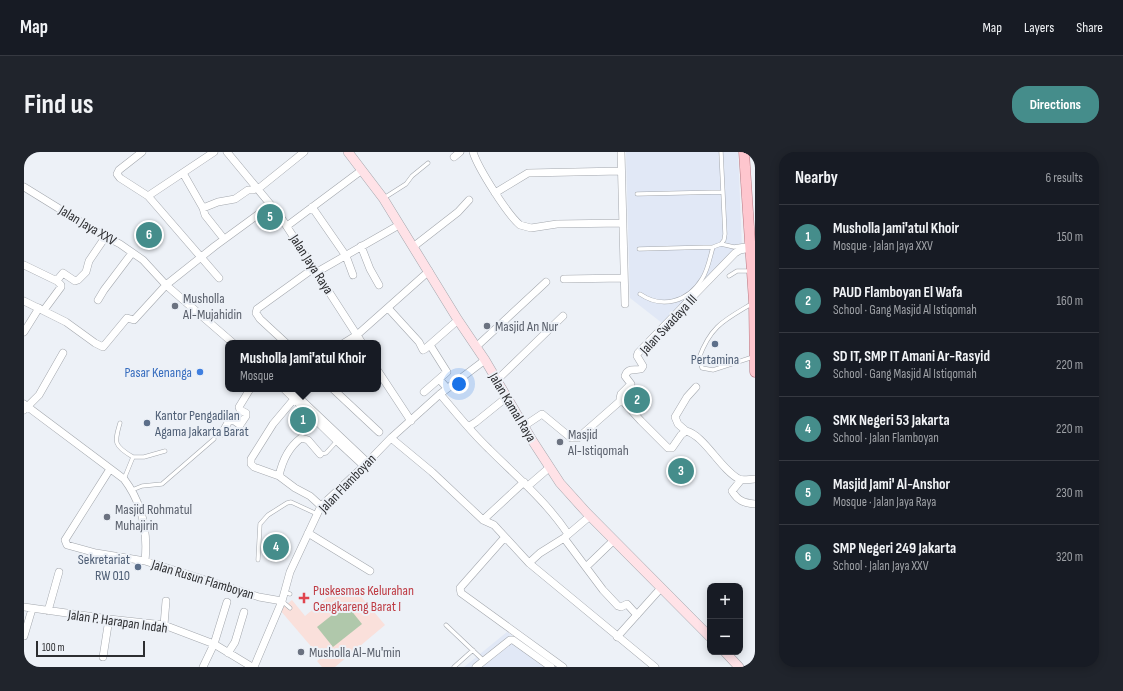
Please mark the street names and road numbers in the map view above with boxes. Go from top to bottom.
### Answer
street label: Jalan Jaya XXV [55,201,120,250]
street label: Jalan Jaya Raya [285,230,337,297]
street label: Jalan Swadaya III [636,291,700,359]
street label: Jalan Kamal Raya [485,369,540,445]
street label: Jalan Flamboyan [315,451,379,517]
street label: Jalan Rusun Flamboyan [149,556,256,603]
street label: Jalan P. Harapan Indah [66,606,169,637]

